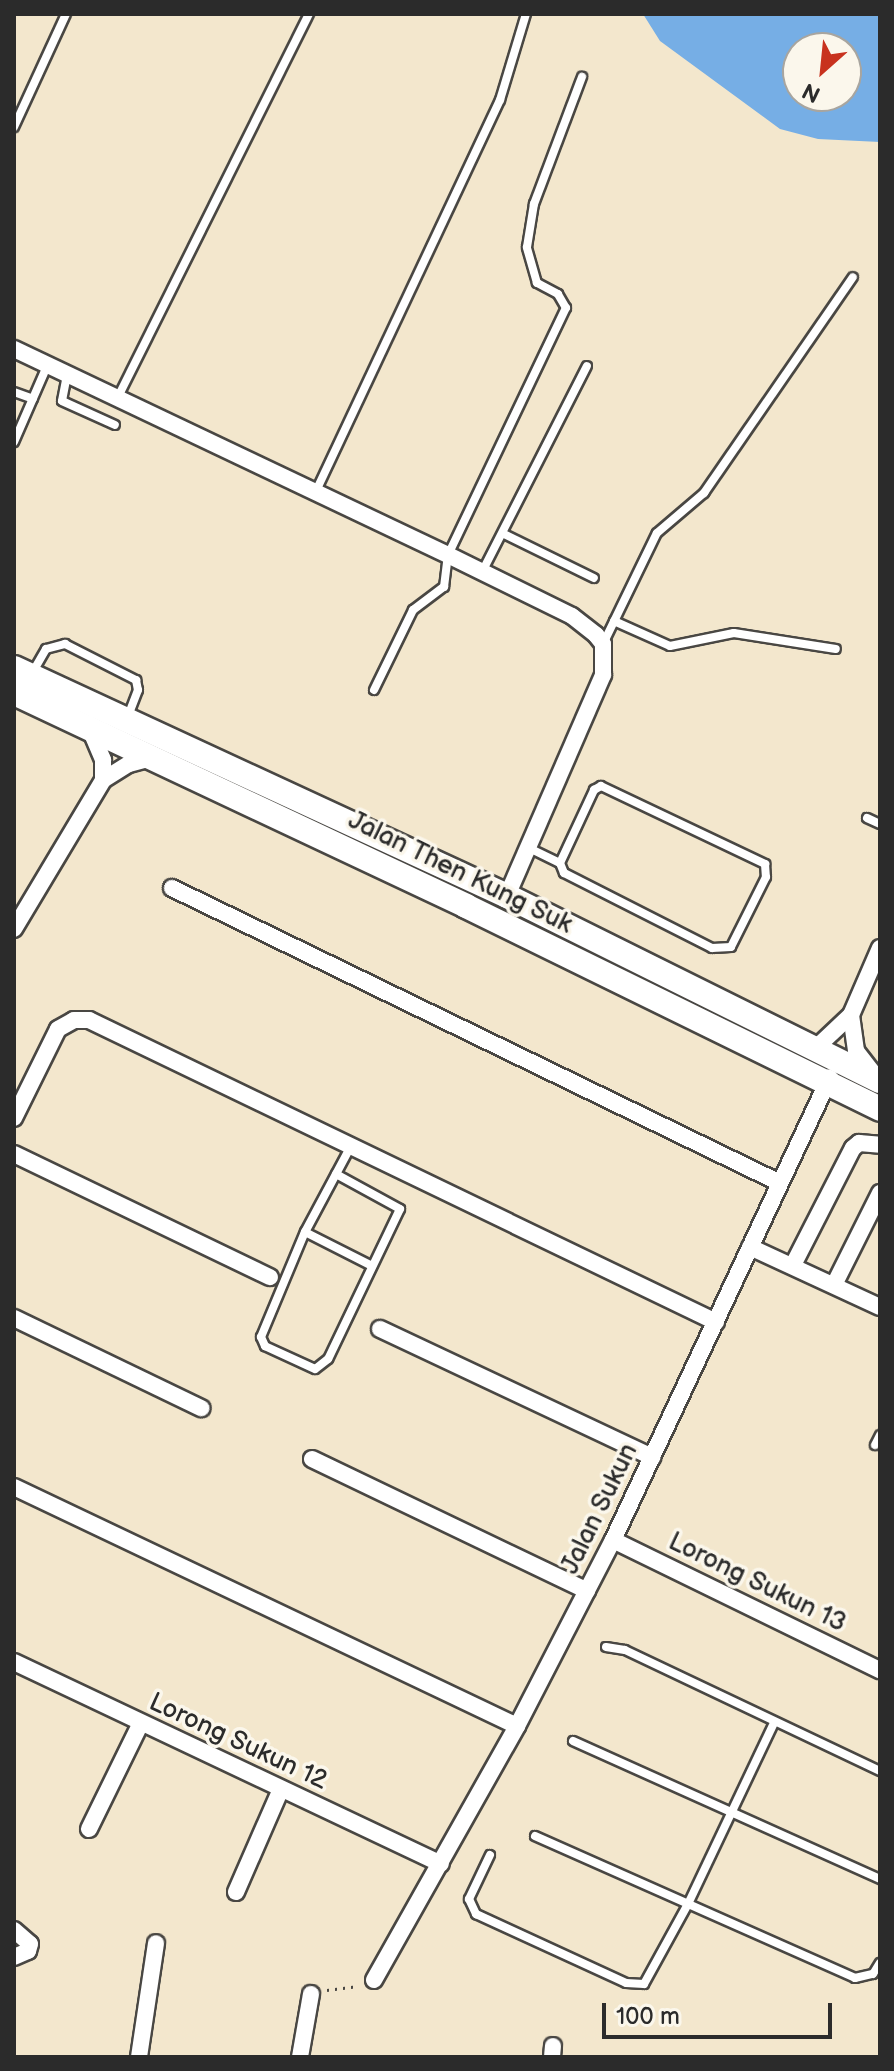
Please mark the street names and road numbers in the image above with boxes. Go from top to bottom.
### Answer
street label: Jalan Then Kung Suk [342,805,578,941]
street label: Jalan Sukun [555,1438,645,1580]
street label: Lorong Sukun 13 [663,1526,851,1640]
street label: Lorong Sukun 12 [144,1687,332,1797]

